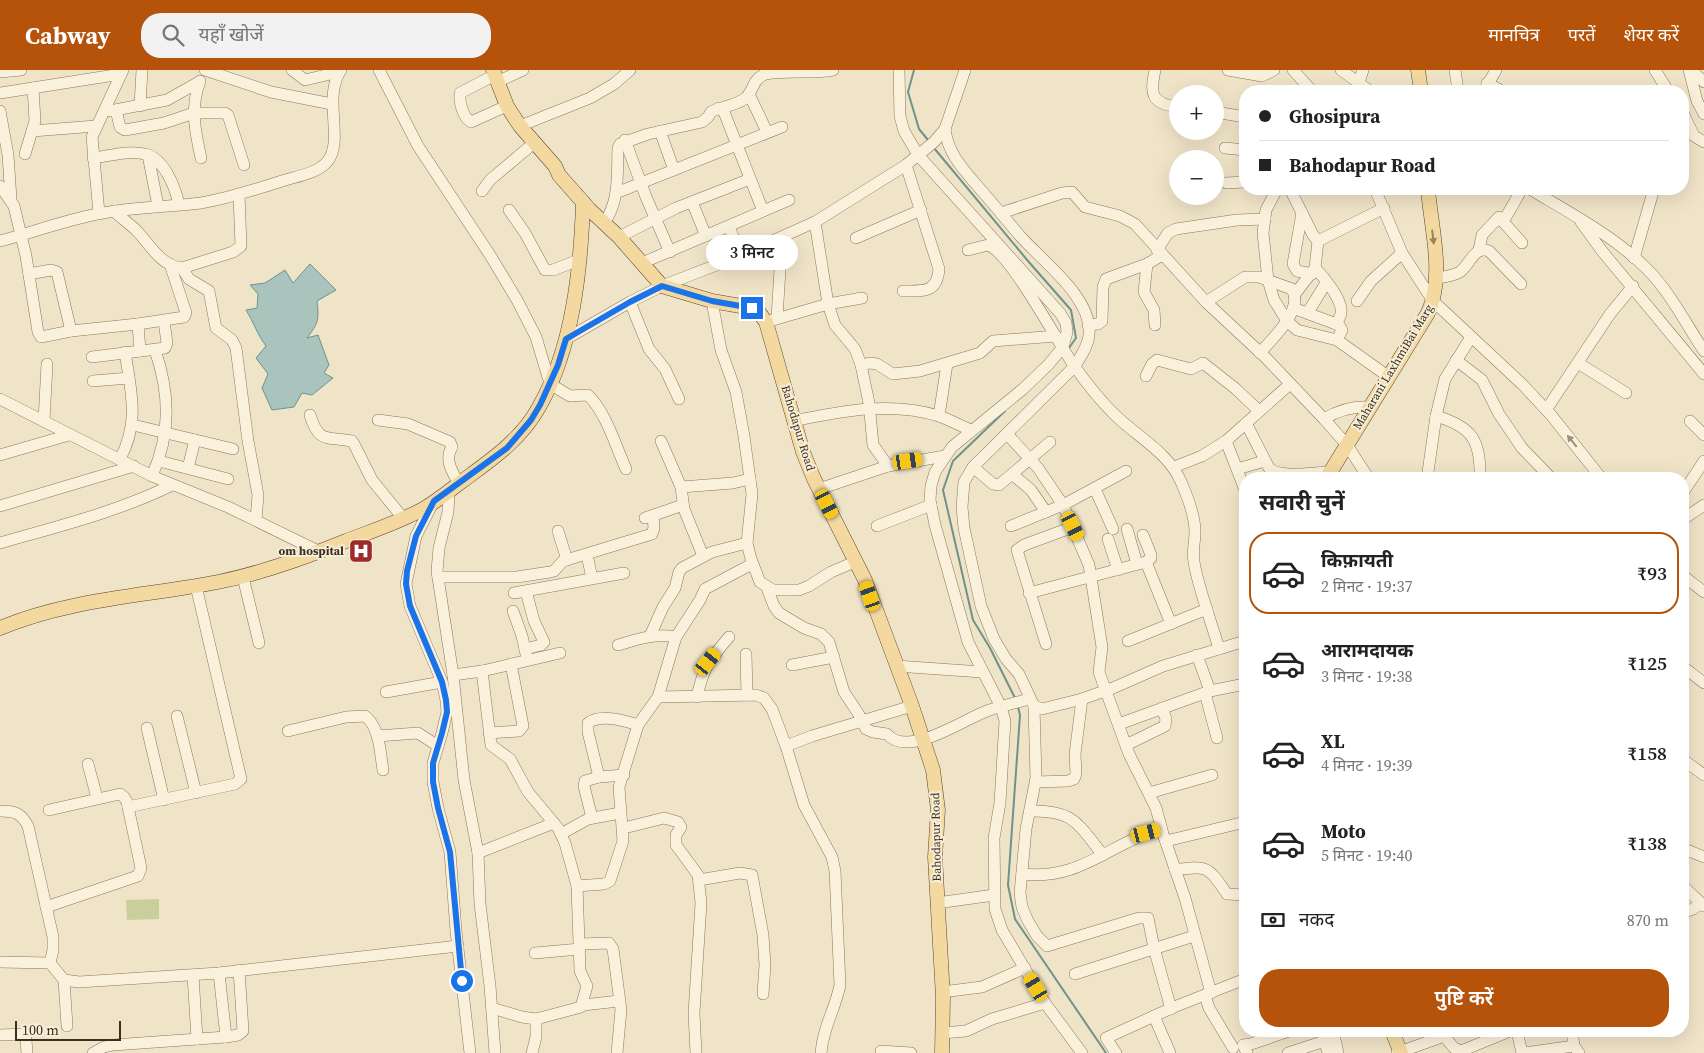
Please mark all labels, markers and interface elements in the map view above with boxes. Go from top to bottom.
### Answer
search box [141,13,491,58]
text: Cabway [25,19,111,52]
icon: search [159,21,187,49]
text: यहाँ खोजें [199,21,264,47]
text: मानचित्र [1488,22,1540,47]
text: परतें [1568,22,1596,47]
text: शेयर करें [1624,22,1679,47]
map controls [1169,85,1224,205]
button: + [1169,85,1224,140]
text: Ghosipura [1289,103,1380,129]
button: − [1169,150,1224,205]
text: Bahodapur Road [1289,152,1435,178]
one-way arrow [1429,230,1437,246]
callout: 3 मिनट [706,236,798,270]
text: 3 मिनट [730,241,774,263]
route end [741,297,763,319]
street label: Maharani LaxhmiBai Marg [1349,301,1437,433]
street label: Bahodapur Road [777,383,819,473]
one-way arrow [1566,434,1577,447]
car [892,451,923,471]
car [813,487,840,521]
text: सवारी चुनें [1259,487,1345,517]
car [1059,509,1086,543]
hospital icon: om hospital [348,538,374,564]
place label: om hospital [279,543,344,559]
text: किफ़ायती [1321,547,1393,573]
icon: car [1261,551,1306,596]
text: ₹93 [1637,560,1667,586]
text: 2 मिनट · 19:37 [1321,575,1412,597]
car [858,579,881,613]
text: आरामदायक [1321,637,1413,663]
icon: car [1261,641,1306,686]
car [692,646,723,678]
text: ₹125 [1627,650,1667,676]
text: 3 मिनट · 19:38 [1321,665,1412,687]
text: XL [1321,728,1344,754]
icon: car [1261,731,1306,776]
text: ₹158 [1627,740,1667,766]
text: 4 मिनट · 19:39 [1321,754,1412,776]
street label: Bahodapur Road [927,792,945,882]
text: Moto [1321,818,1366,844]
icon: car [1261,821,1306,866]
car [1129,822,1162,844]
text: ₹138 [1627,830,1667,856]
text: 5 मिनट · 19:40 [1321,844,1412,866]
icon: cash [1259,906,1287,934]
text: नकद [1299,906,1334,932]
text: 870 m [1627,909,1669,931]
button: पुष्टि करें [1259,969,1669,1027]
route start [451,970,473,992]
car [1021,970,1050,1004]
scale bar [15,1018,121,1041]
text: 100 m [22,1020,59,1040]

